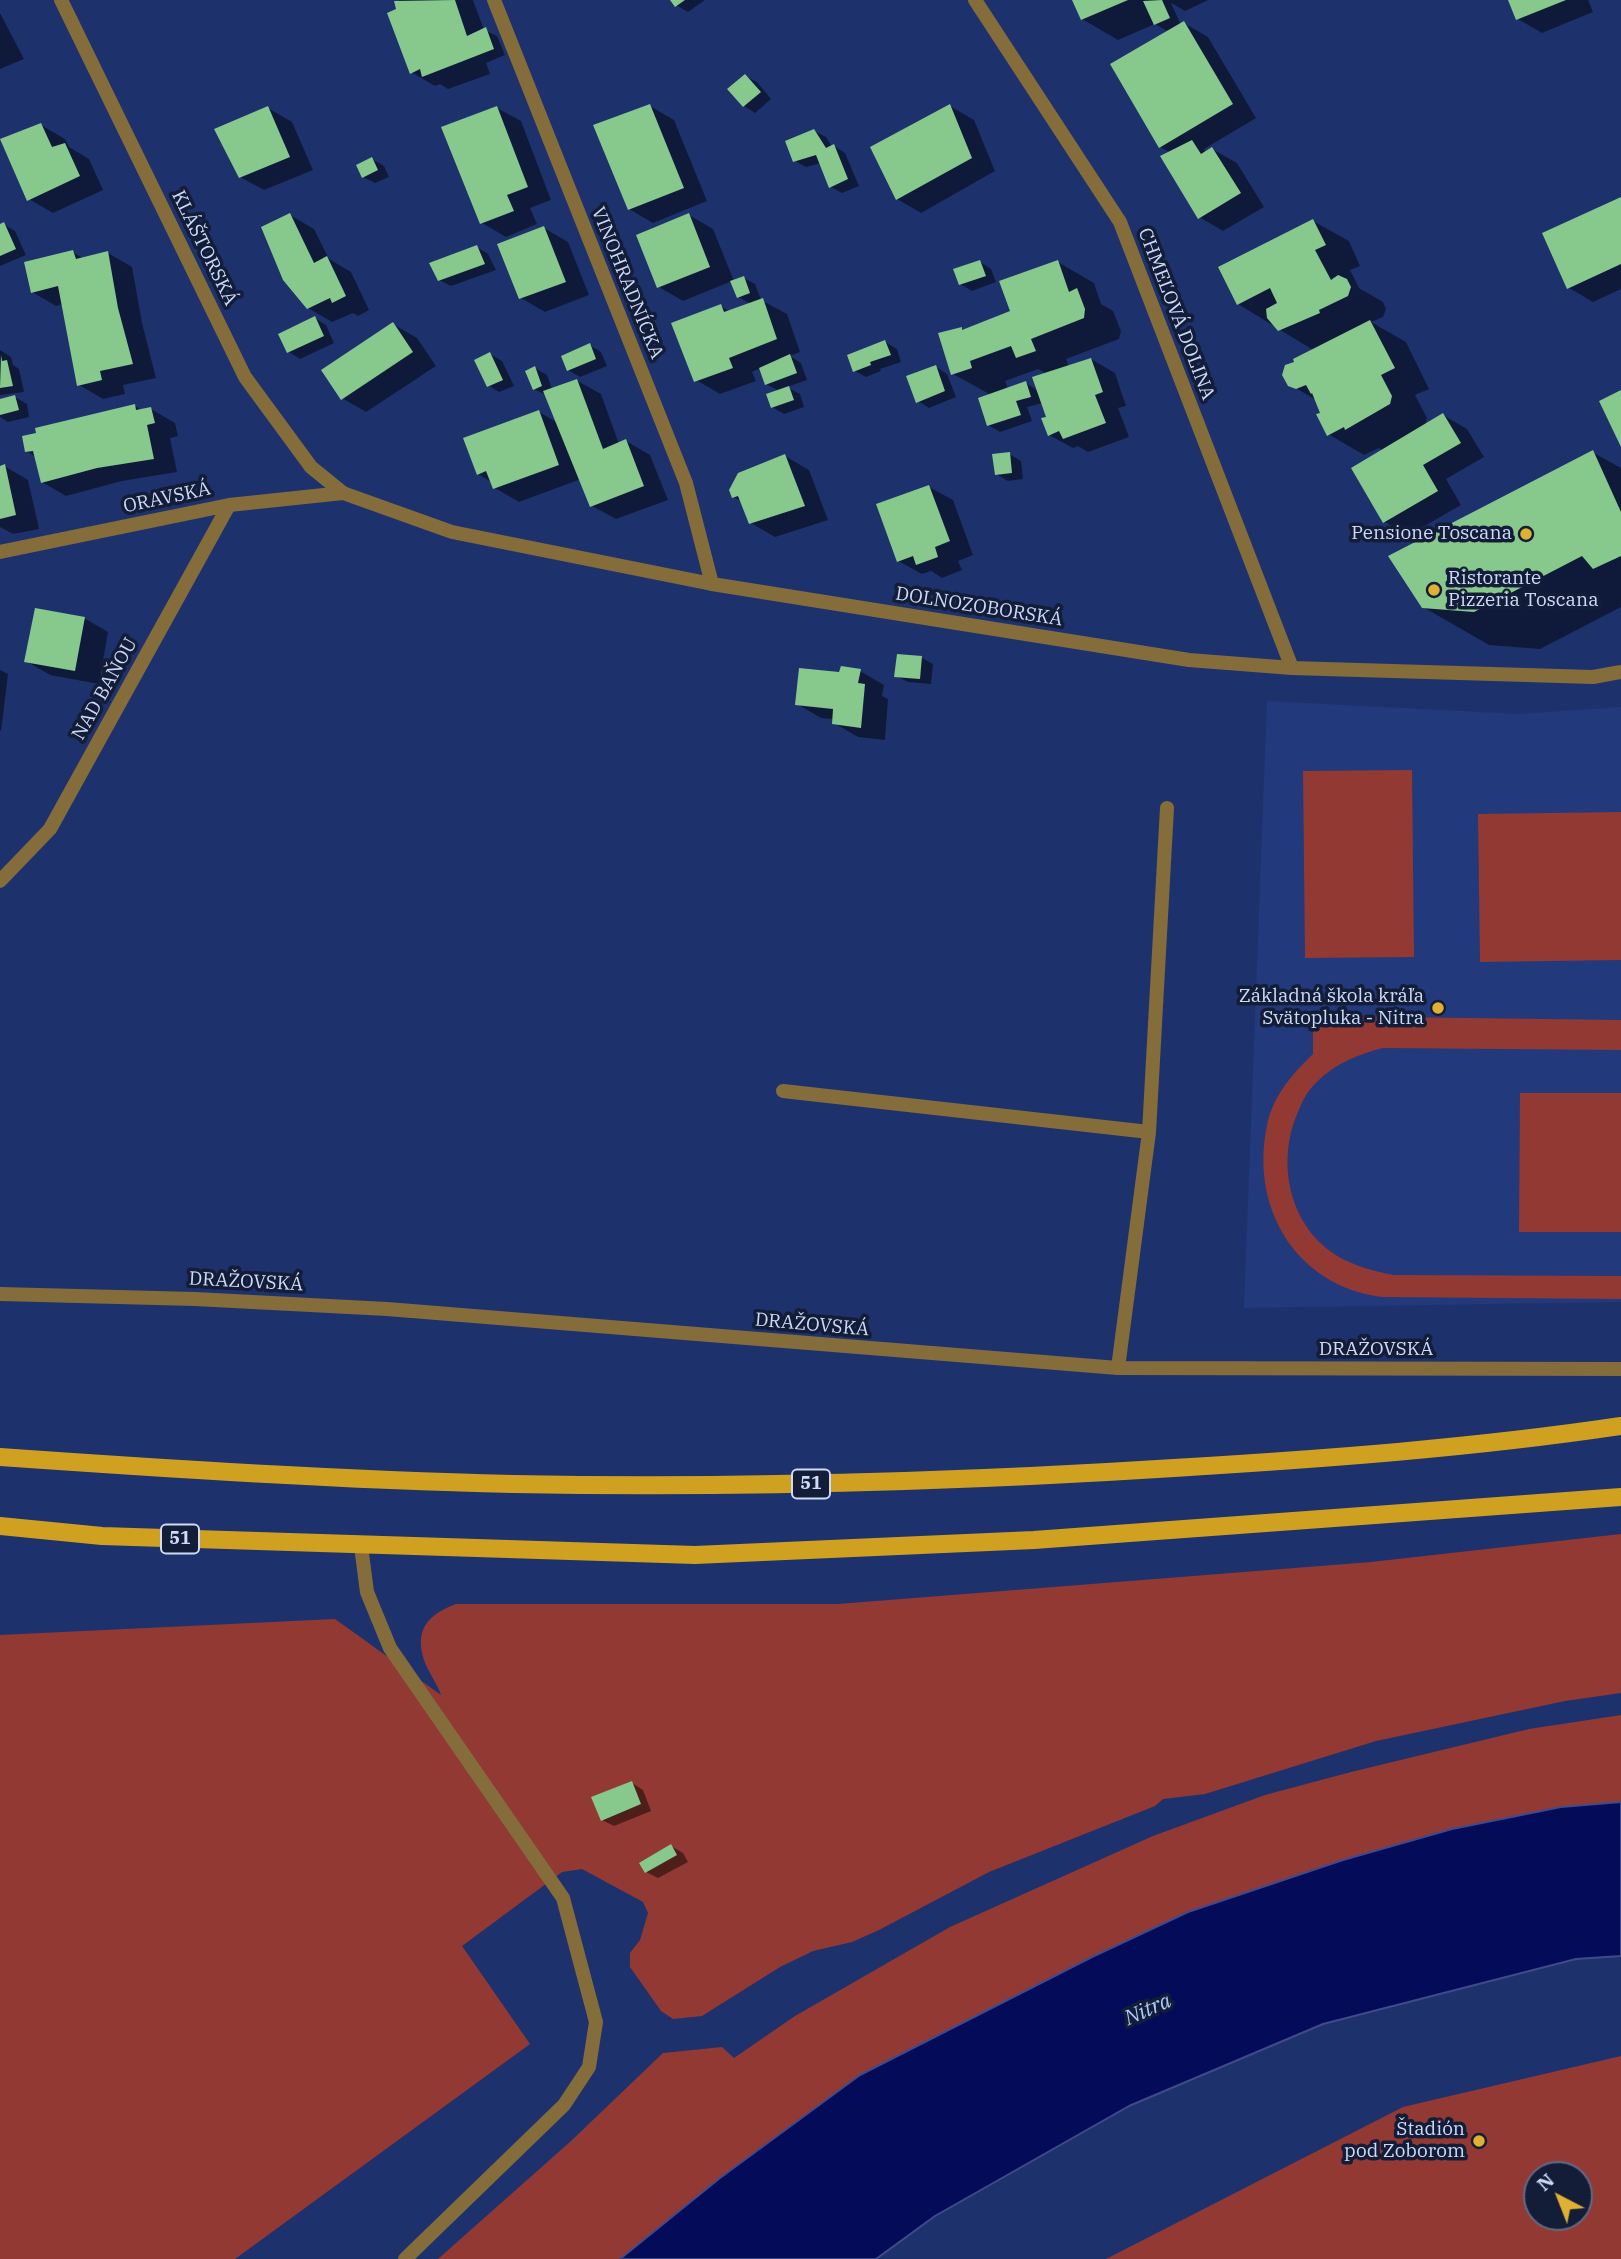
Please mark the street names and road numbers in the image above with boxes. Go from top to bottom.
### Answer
street label: KLÁŠTORSKÁ [166,187,242,309]
street label: VINOHRADNÍCKA [586,204,668,362]
street label: CHMEĽOVÁ DOLINA [1133,225,1219,403]
street label: ORAVSKÁ [121,478,213,518]
street label: DOLNOZOBORSKÁ [894,583,1064,631]
street label: NAD BAŇOU [68,634,142,744]
street label: DRAŽOVSKÁ [188,1268,304,1296]
street label: DRAŽOVSKÁ [754,1309,870,1341]
street label: DRAŽOVSKÁ [1319,1339,1433,1361]
road number: 51 [792,1470,830,1498]
road number: 51 [161,1524,199,1554]

